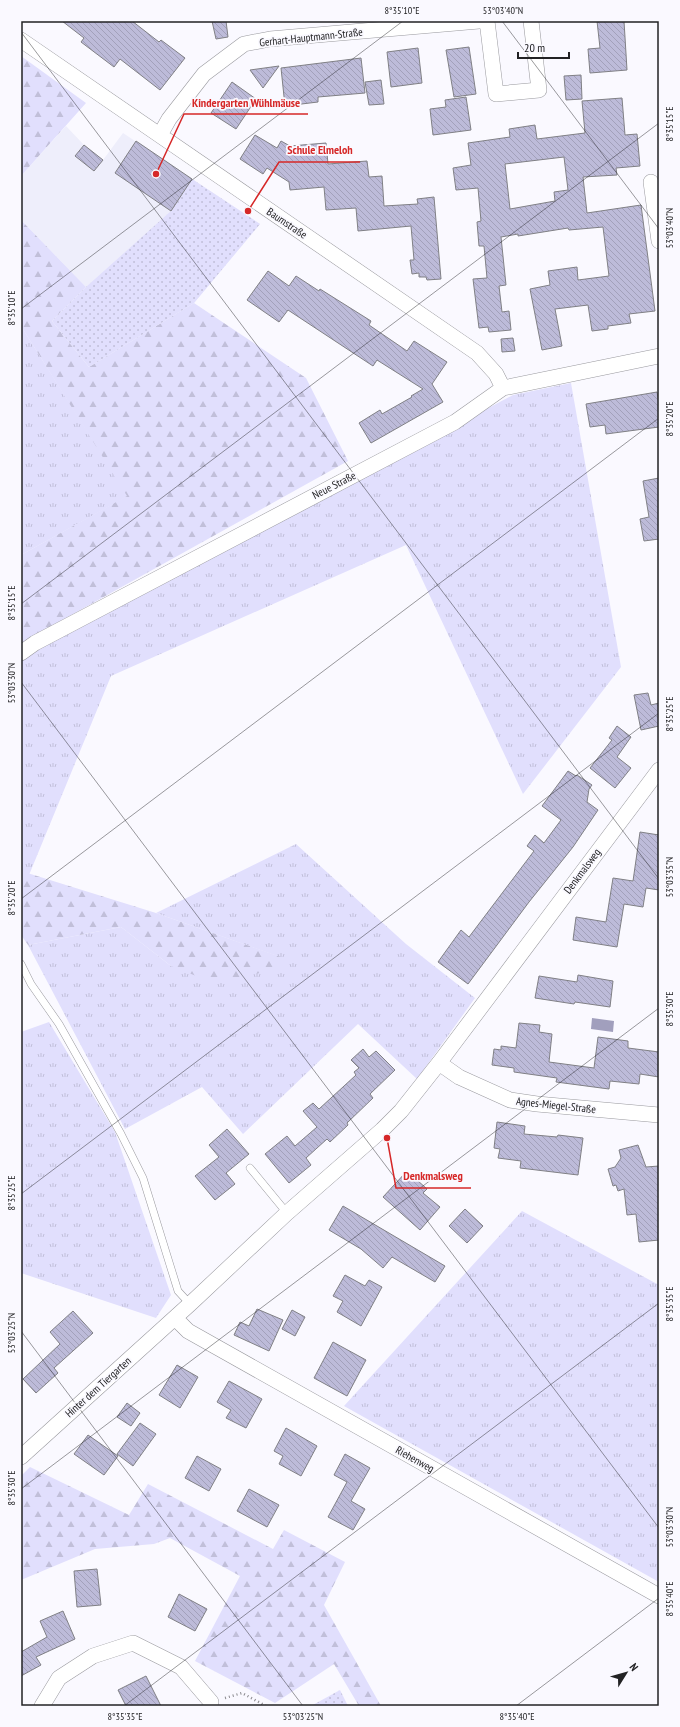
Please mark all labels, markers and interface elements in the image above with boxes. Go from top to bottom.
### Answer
text: 8°35'10"E [385,4,419,17]
text: 53°03'40"N [483,4,523,17]
street label: Gerhart-Hauptmann-Straße [259,25,364,49]
scale bar [518,34,569,60]
text: 20 m [524,40,545,55]
callout: Kindergarten Wühlmäuse [184,90,308,114]
text: Kindergarten Wühlmäuse [192,95,300,110]
text: 8°35'15"E [663,107,676,141]
callout: Schule Elmeloh [279,138,360,162]
text: Schule Elmeloh [287,142,353,157]
street label: Baumstraße [264,204,310,242]
text: 53°03'40"N [663,208,676,248]
text: 8°35'10"E [5,291,18,325]
text: 8°35'20"E [663,402,676,436]
street label: Neue Straße [310,468,359,502]
text: 8°35'15"E [5,586,18,620]
text: 53°03'30"N [5,663,18,703]
text: 8°35'25"E [663,697,676,731]
street label: Denkmalsweg [561,845,604,896]
text: 53°03'35"N [663,857,676,897]
text: 8°35'20"E [5,881,18,915]
text: 8°35'30"E [663,992,676,1026]
street label: Agnes-Miegel-Straße [515,1094,597,1116]
callout: Denkmalsweg [396,1164,471,1188]
text: Denkmalsweg [403,1168,463,1183]
text: 8°35'25"E [5,1176,18,1210]
text: 8°35'35"E [663,1287,676,1321]
text: 53°03'25"N [5,1313,18,1353]
street label: Hinter dem Tiergarten [62,1354,134,1420]
street label: Riehenweg [393,1443,437,1475]
text: 8°35'30"E [5,1471,18,1505]
text: 53°03'30"N [663,1507,676,1547]
text: 8°35'40"E [663,1582,676,1616]
north arrow [606,1653,646,1693]
text: N [627,1660,641,1674]
text: 8°35'35"E [108,1710,142,1723]
text: 53°03'25"N [283,1710,323,1723]
text: 8°35'40"E [500,1710,534,1723]

